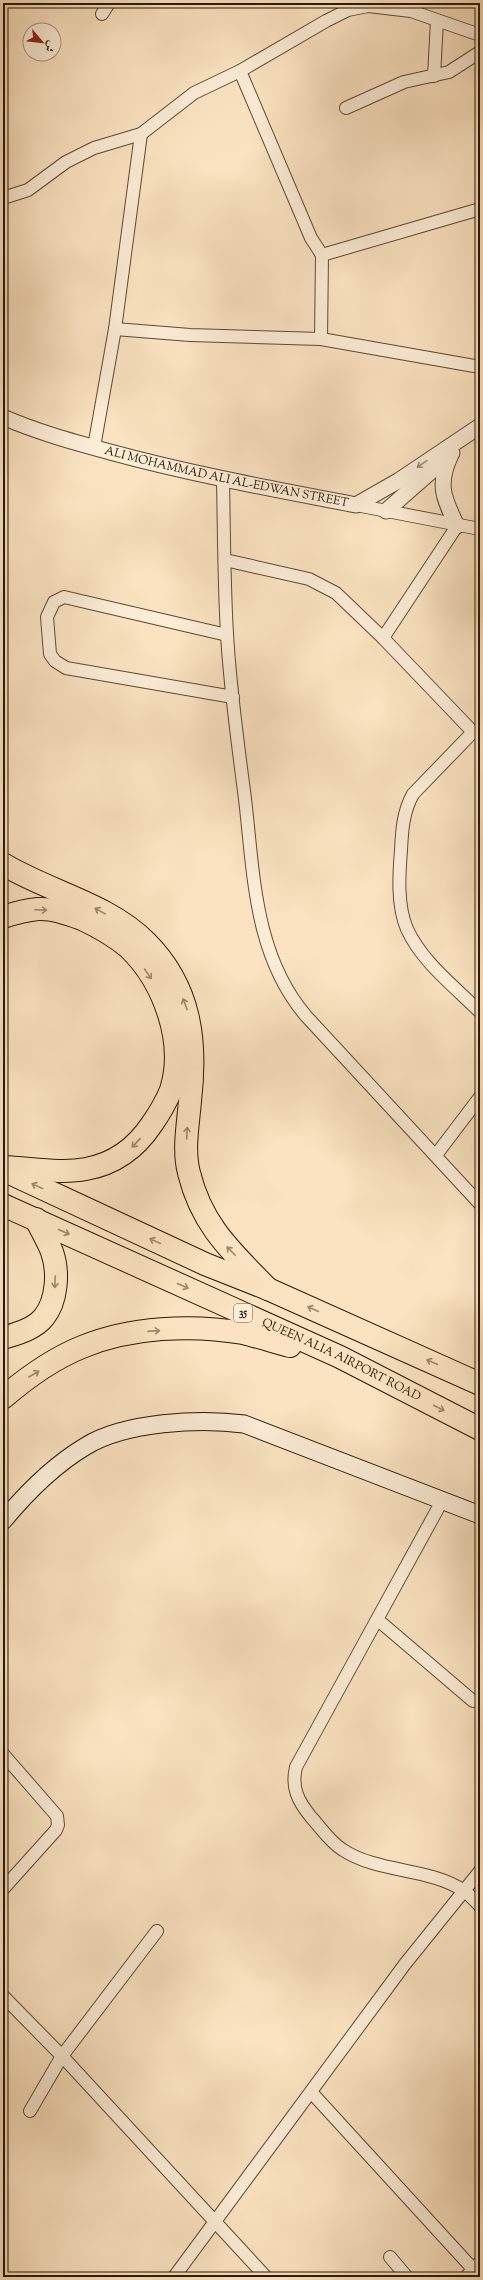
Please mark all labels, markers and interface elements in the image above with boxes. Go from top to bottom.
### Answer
north arrow [22,22,62,62]
text: ش [40,38,60,55]
street label: ALI MOHAMMAD ALI AL-EDWAN STREET [102,442,351,512]
one-way arrow [417,460,428,468]
one-way arrow [34,906,47,914]
one-way arrow [94,906,106,914]
one-way arrow [144,968,153,979]
one-way arrow [180,999,188,1011]
one-way arrow [183,1127,191,1140]
one-way arrow [132,1138,141,1148]
one-way arrow [32,1182,44,1189]
one-way arrow [58,1229,70,1236]
one-way arrow [149,1237,161,1244]
one-way arrow [226,1246,236,1256]
one-way arrow [51,1275,59,1288]
one-way arrow [176,1282,188,1290]
road number: 35 [234,1304,252,1322]
one-way arrow [307,1305,319,1312]
street label: QUEEN ALIA AIRPORT ROAD [259,1314,424,1406]
one-way arrow [147,1327,160,1334]
one-way arrow [426,1358,438,1365]
one-way arrow [28,1370,39,1378]
one-way arrow [432,1405,444,1413]

